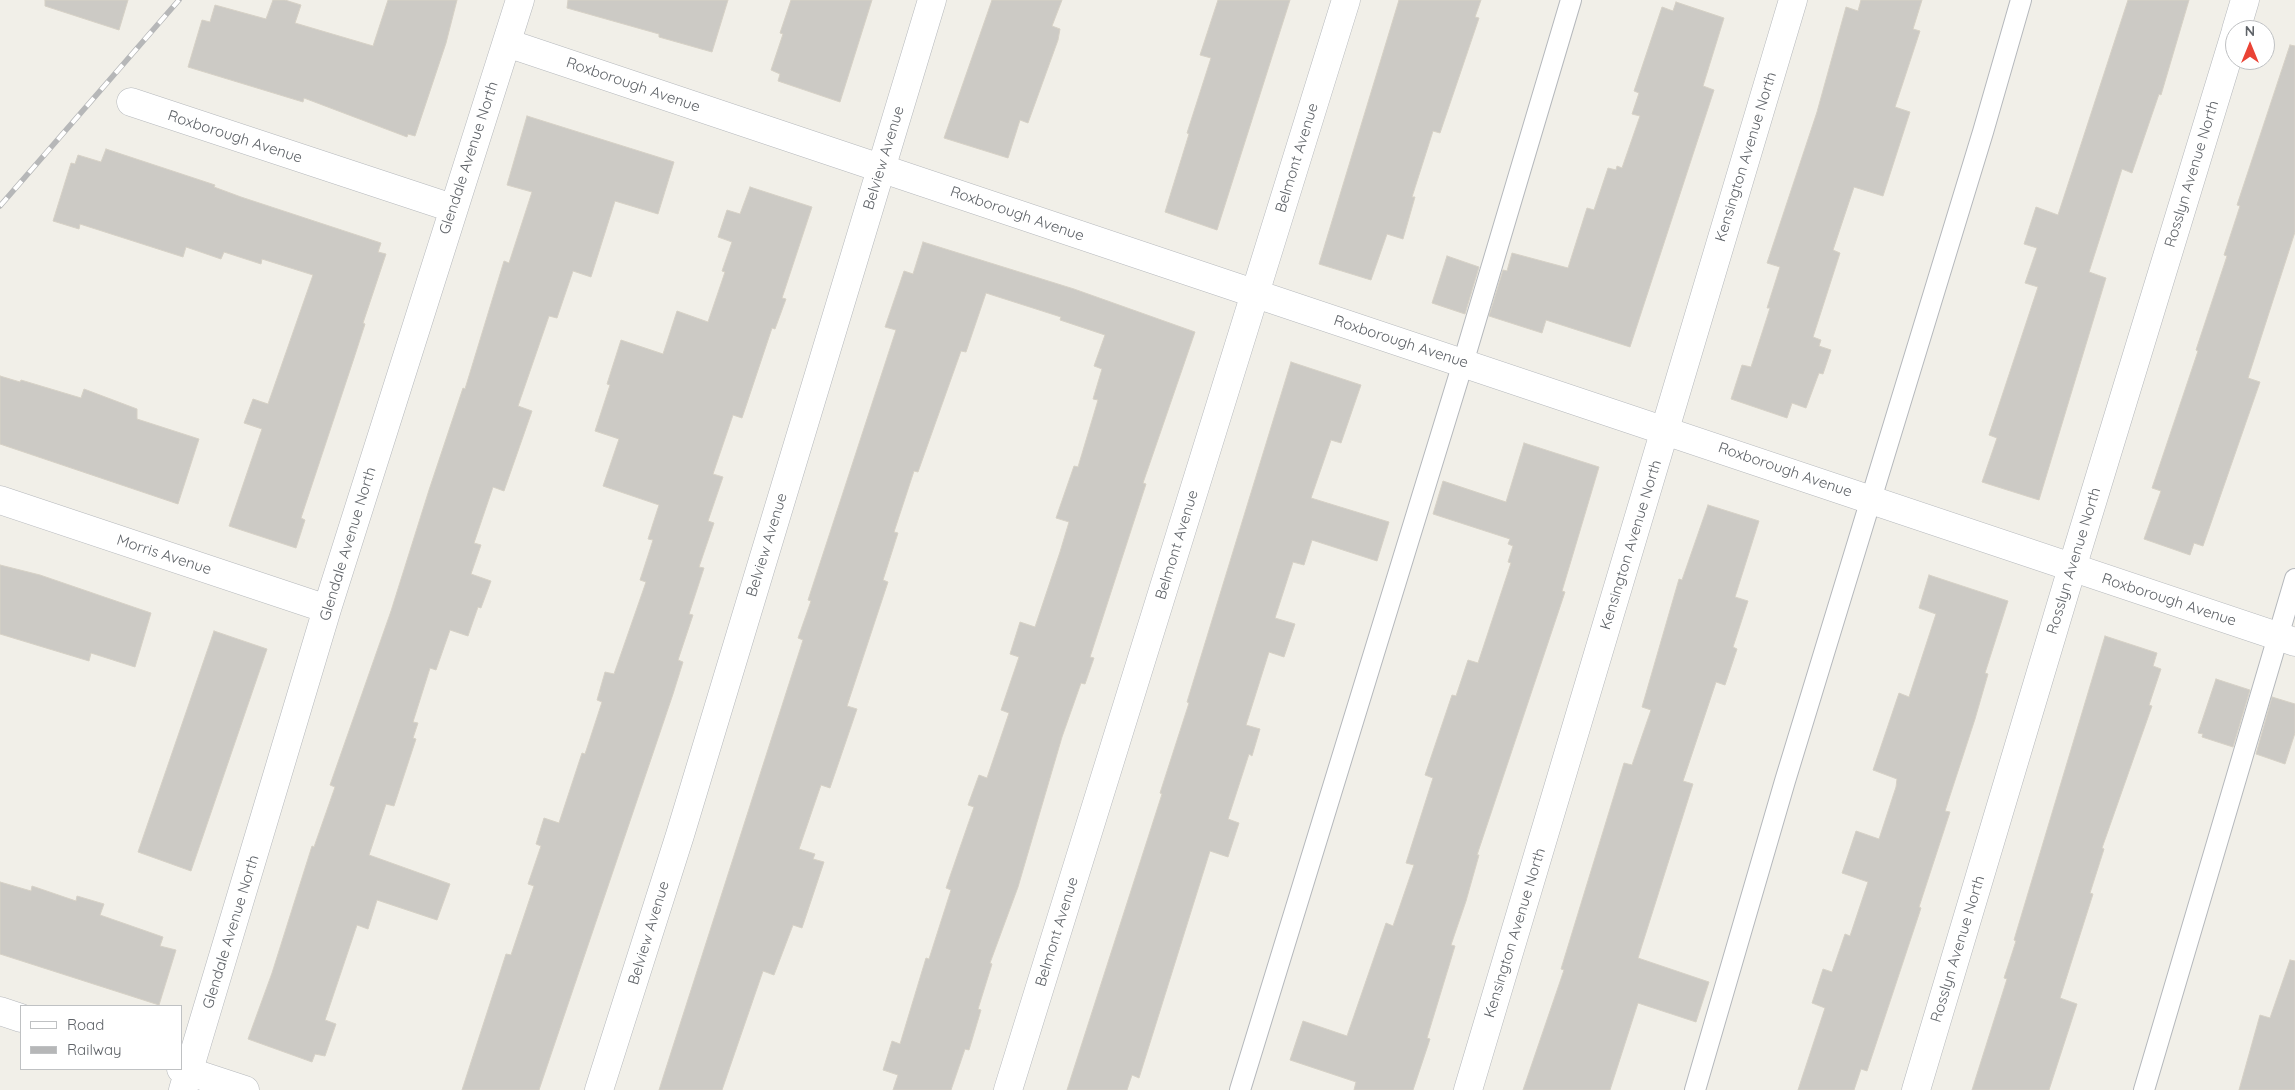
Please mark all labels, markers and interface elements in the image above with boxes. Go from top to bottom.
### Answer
north arrow [2225,20,2275,70]
text: N [2245,22,2255,40]
street label: Roxborough Avenue [564,54,702,116]
street label: Kensington Avenue North [1712,70,1780,244]
street label: Glendale Avenue North [436,79,502,237]
street label: Rosslyn Avenue North [2161,99,2223,249]
street label: Belmont Avenue [1272,101,1322,215]
street label: Belview Avenue [860,104,908,212]
street label: Roxborough Avenue [165,107,305,167]
street label: Roxborough Avenue [948,183,1086,245]
street label: Roxborough Avenue [1331,312,1471,372]
street label: Roxborough Avenue [1716,439,1854,501]
street label: Kensington Avenue North [1597,458,1665,632]
street label: Glendale Avenue North [316,465,380,623]
street label: Rosslyn Avenue North [2043,486,2105,636]
street label: Belmont Avenue [1152,488,1202,602]
street label: Belview Avenue [743,491,791,599]
street label: Morris Avenue [114,531,214,579]
street label: Roxborough Avenue [2099,570,2239,630]
street label: Kensington Avenue North [1481,846,1549,1020]
street label: Glendale Avenue North [199,853,263,1011]
street label: Rosslyn Avenue North [1927,874,1989,1024]
street label: Belmont Avenue [1032,875,1082,989]
street label: Belview Avenue [625,879,673,987]
legend [20,1005,182,1070]
text: Road [67,1015,104,1034]
text: Railway [67,1040,122,1059]

